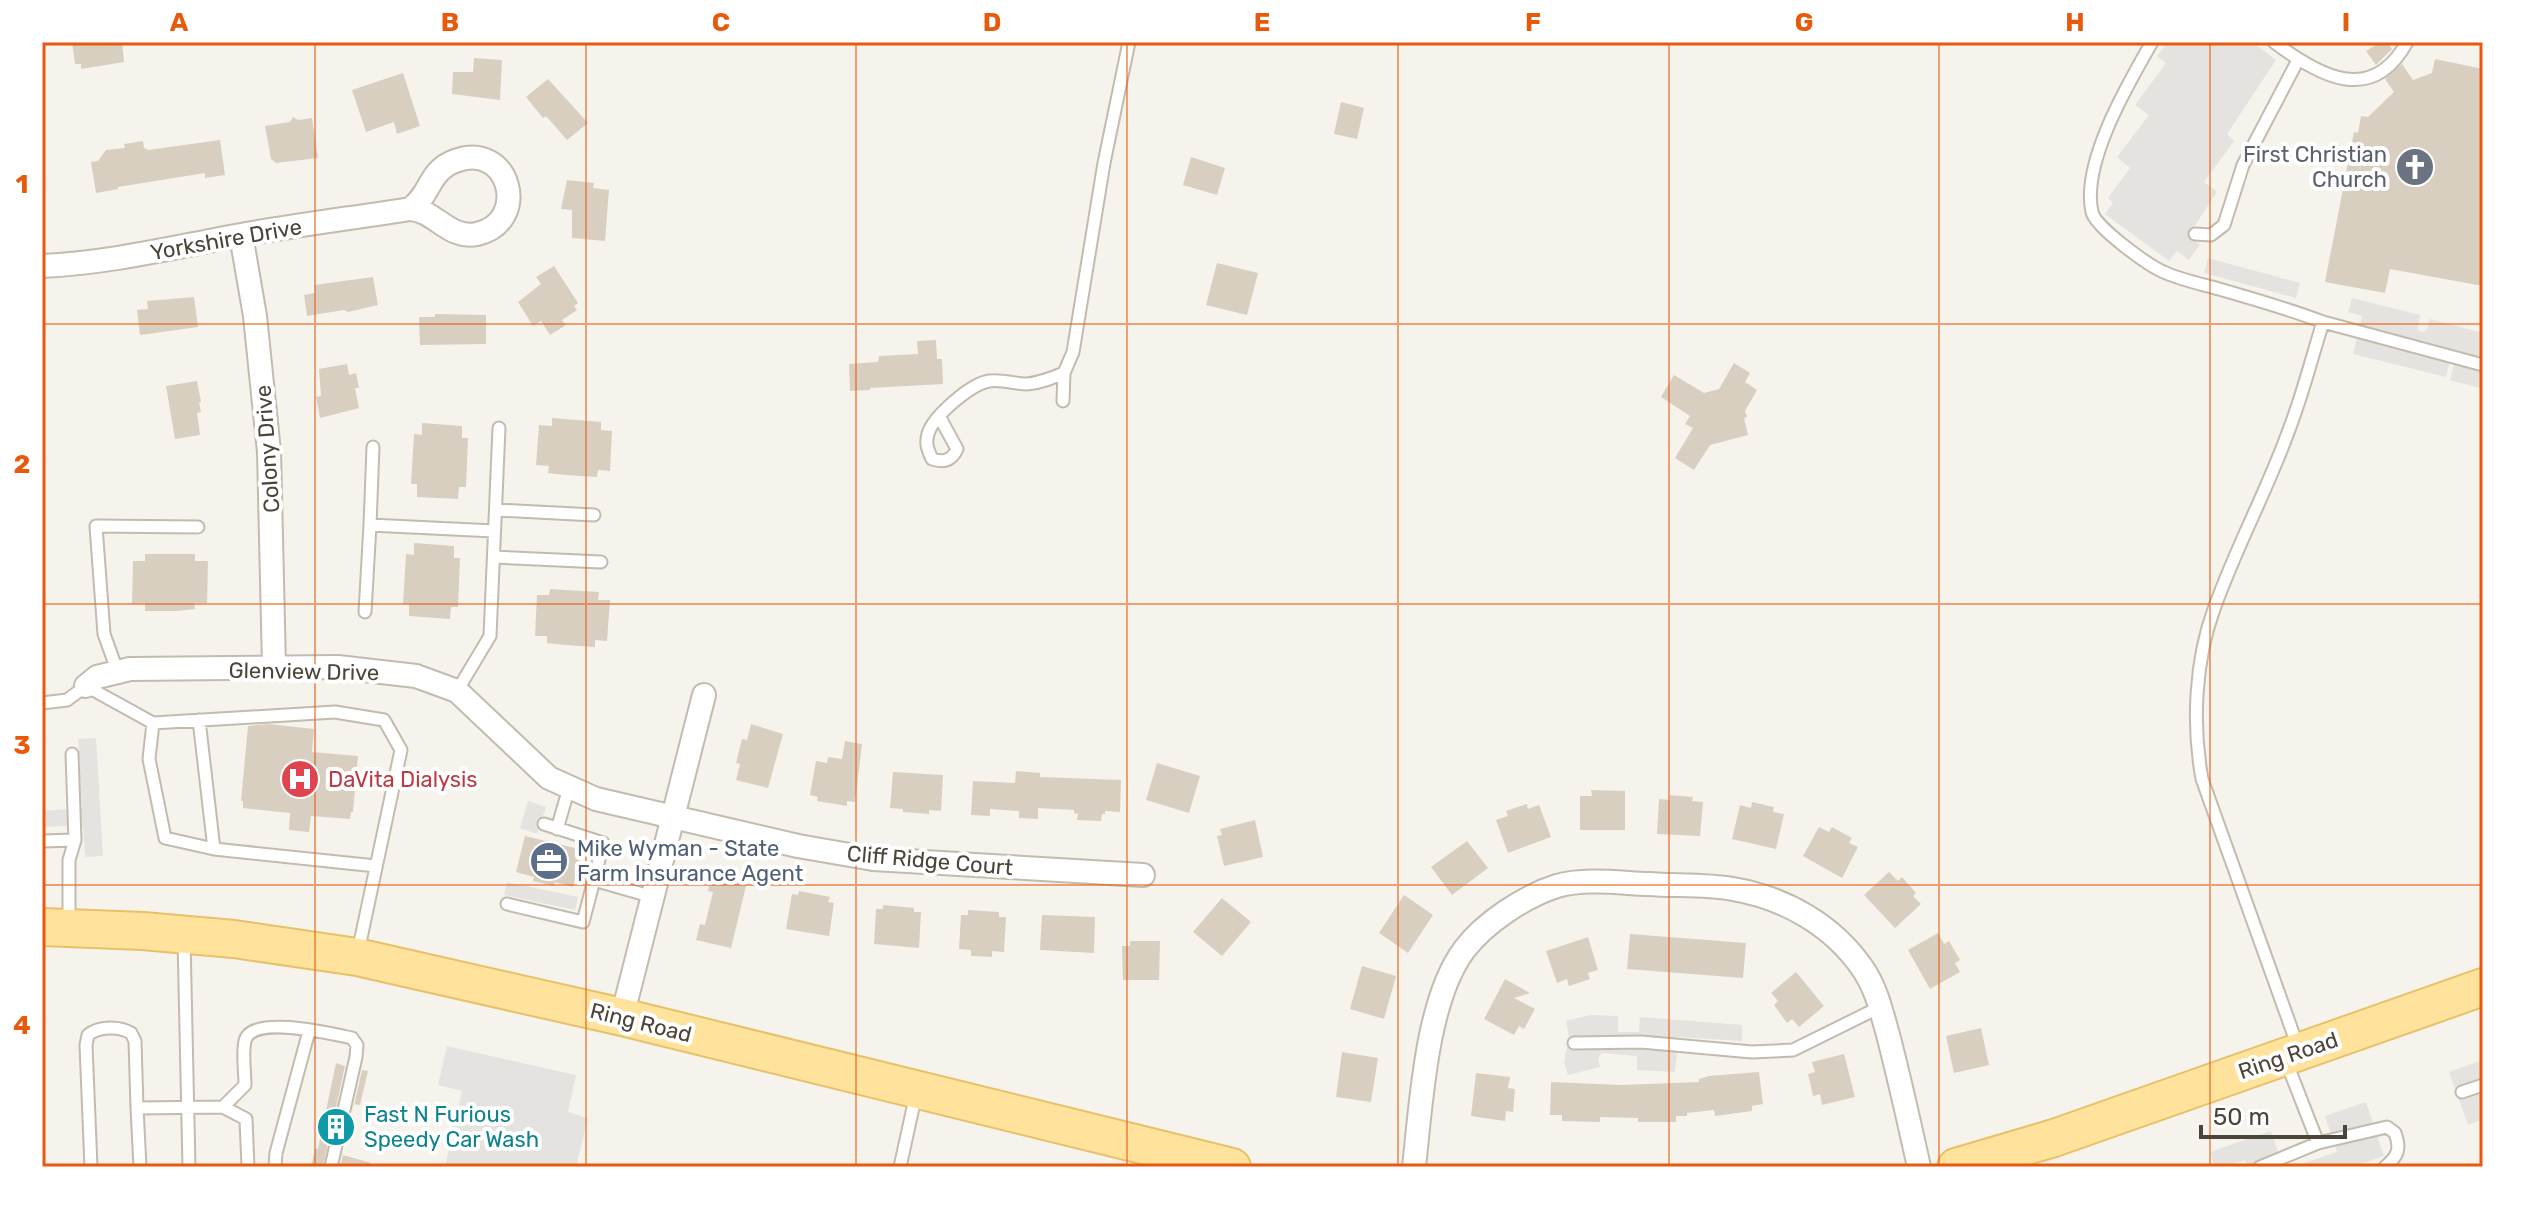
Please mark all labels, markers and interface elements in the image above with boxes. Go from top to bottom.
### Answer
text: A [170,7,189,38]
text: B [441,7,459,38]
text: C [712,7,730,38]
text: D [983,7,1001,38]
text: E [1254,7,1270,38]
text: F [1525,7,1541,38]
text: G [1795,7,1813,38]
text: H [2065,7,2085,38]
text: I [2342,7,2350,38]
place label: First Christian Church [2243,141,2387,193]
church icon: First Christian Church [2394,146,2436,188]
text: 1 [16,169,28,200]
street label: Yorkshire Drive [148,213,304,266]
street label: Colony Drive [250,384,285,514]
text: 2 [14,449,30,480]
street label: Glenview Drive [228,657,380,686]
text: 3 [13,730,31,761]
hospital icon: DaVita Dialysis [279,758,321,800]
place label: DaVita Dialysis [328,766,478,793]
place label: Mike Wyman - State Farm Insurance Agent [577,835,804,887]
office icon: Mike Wyman - State Farm Insurance Agent [528,840,570,882]
street label: Cliff Ridge Court [846,840,1014,881]
street label: Ring Road [587,997,694,1048]
text: 4 [13,1010,31,1041]
street label: Ring Road [2235,1026,2342,1085]
scale bar [2201,1089,2345,1139]
place label: Fast N Furious Speedy Car Wash [364,1101,539,1153]
text: 50 m [2213,1103,2270,1131]
building icon: Fast N Furious Speedy Car Wash [315,1106,357,1148]

